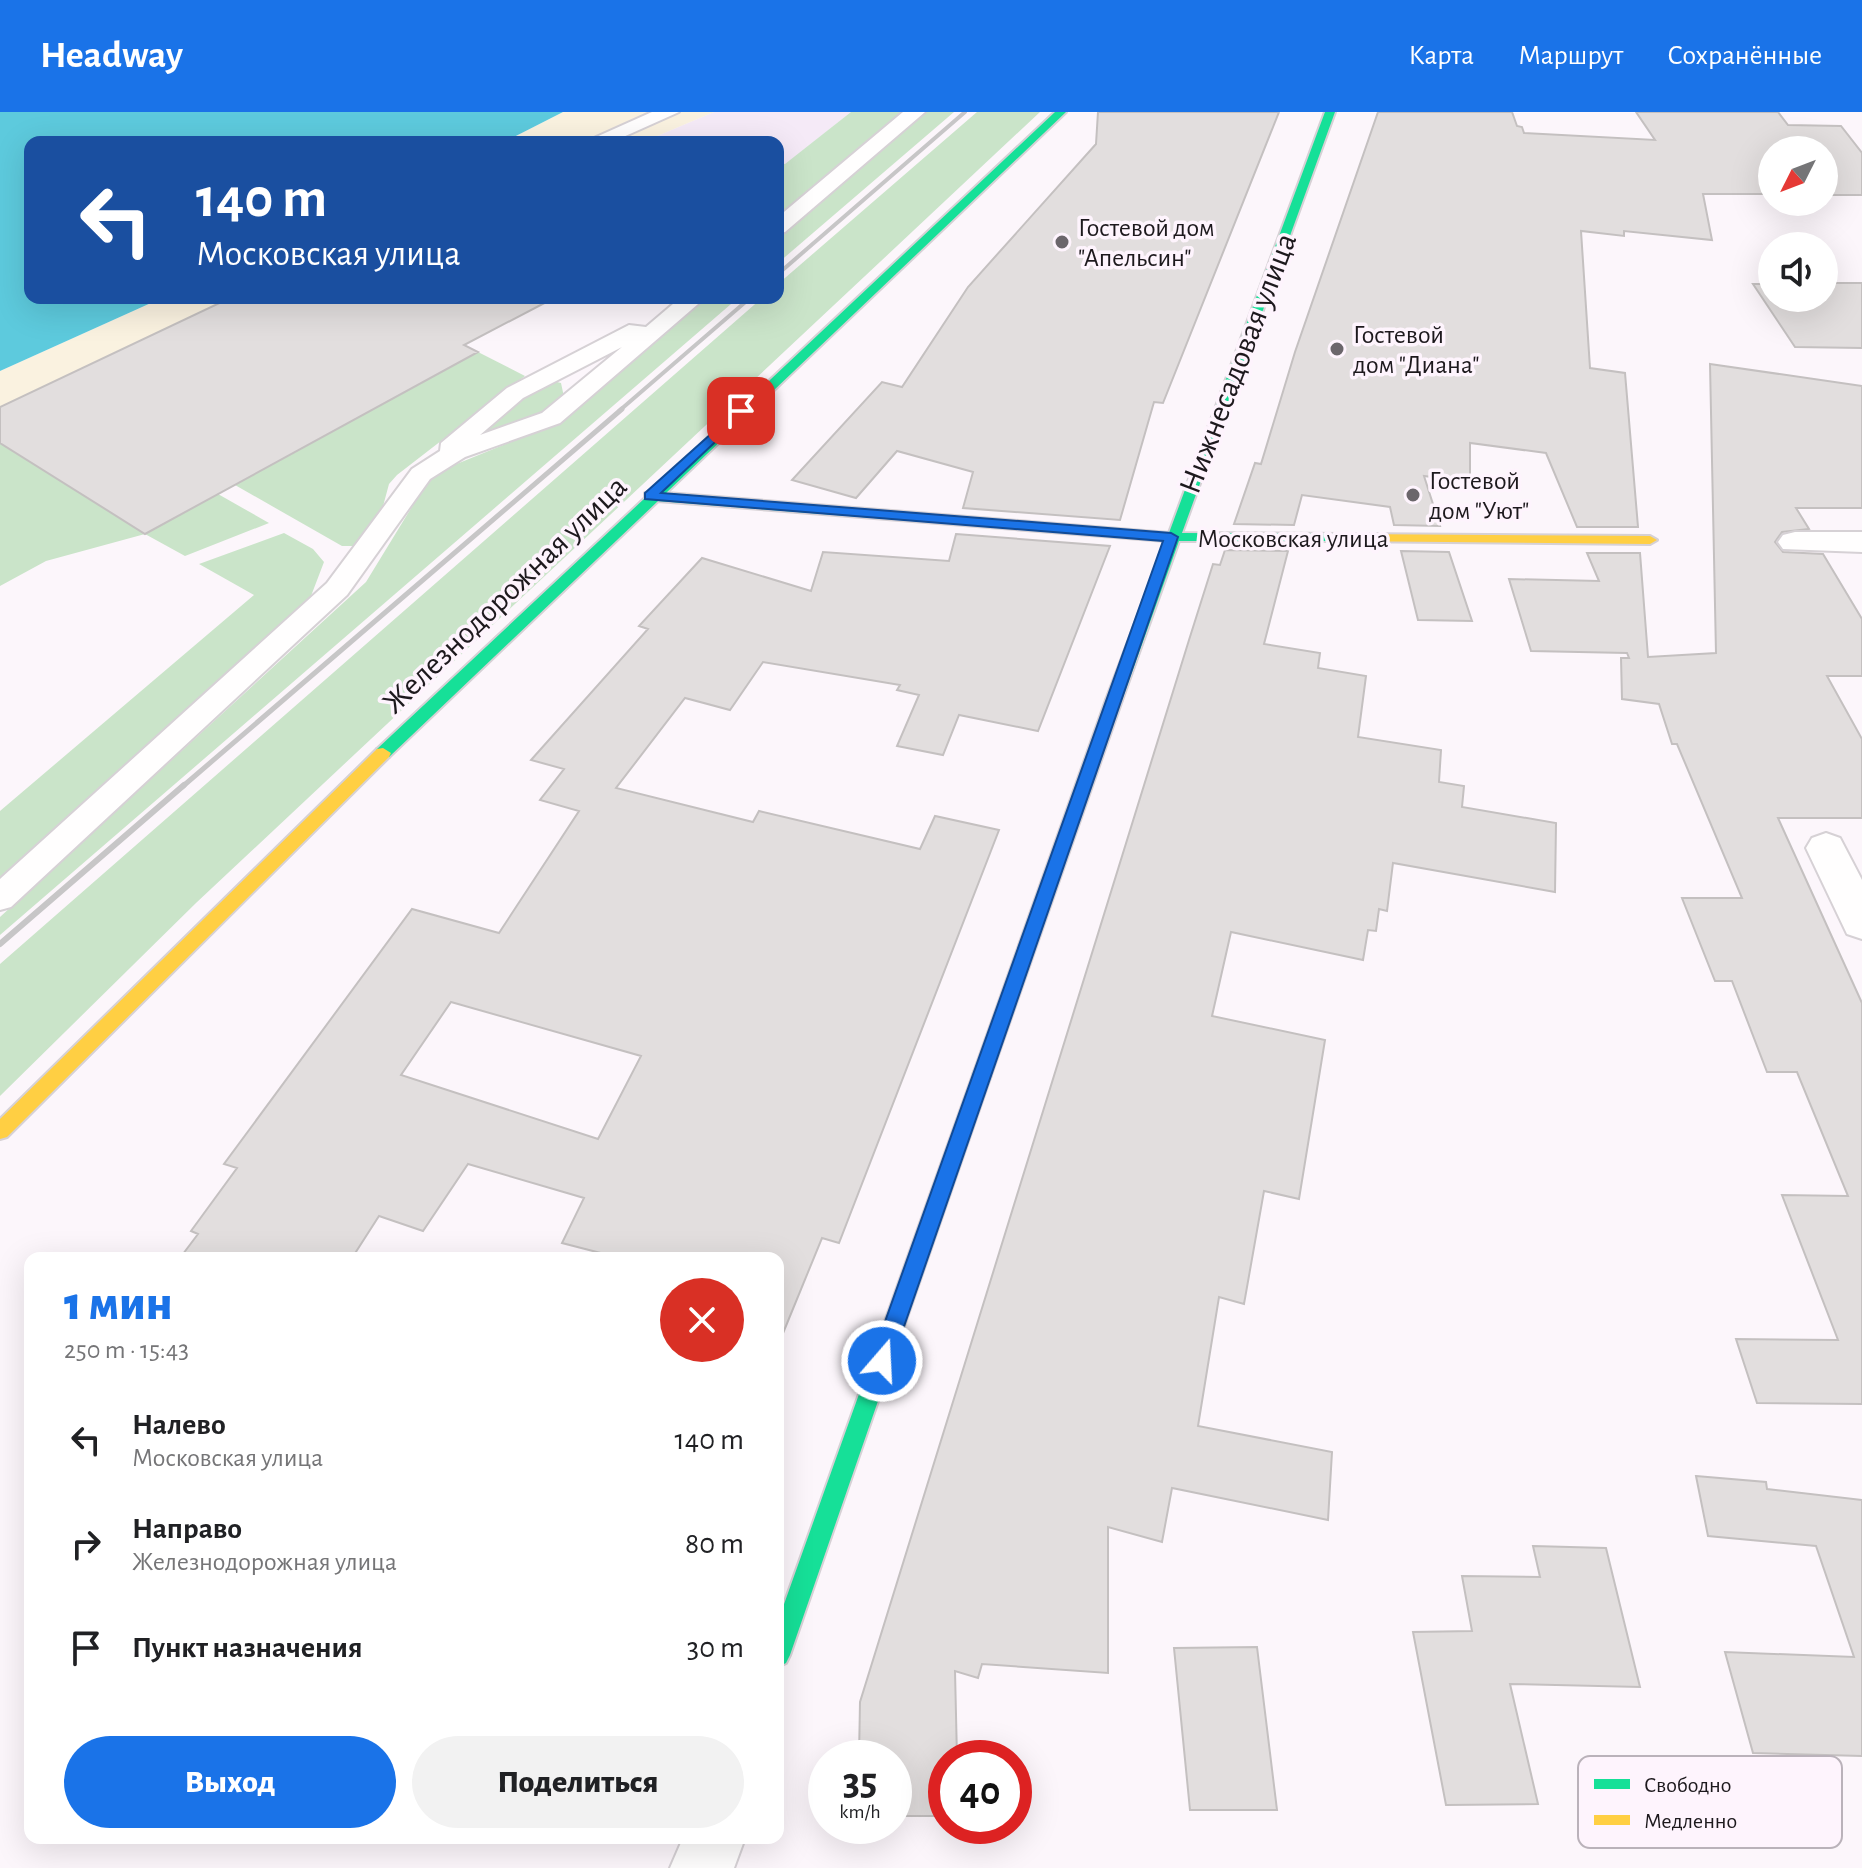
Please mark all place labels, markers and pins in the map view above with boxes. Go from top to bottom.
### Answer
place label: Гостевой дом "Апельсин" [1078,215,1215,271]
marker: Гостевой дом "Апельсин" [1053,233,1071,251]
place label: Гостевой дом "Диана" [1353,322,1479,378]
marker: Гостевой дом "Диана" [1328,340,1346,358]
pin [707,377,775,445]
place label: Гостевой дом "Уют" [1429,468,1529,524]
marker: Гостевой дом "Уют" [1404,486,1422,504]

